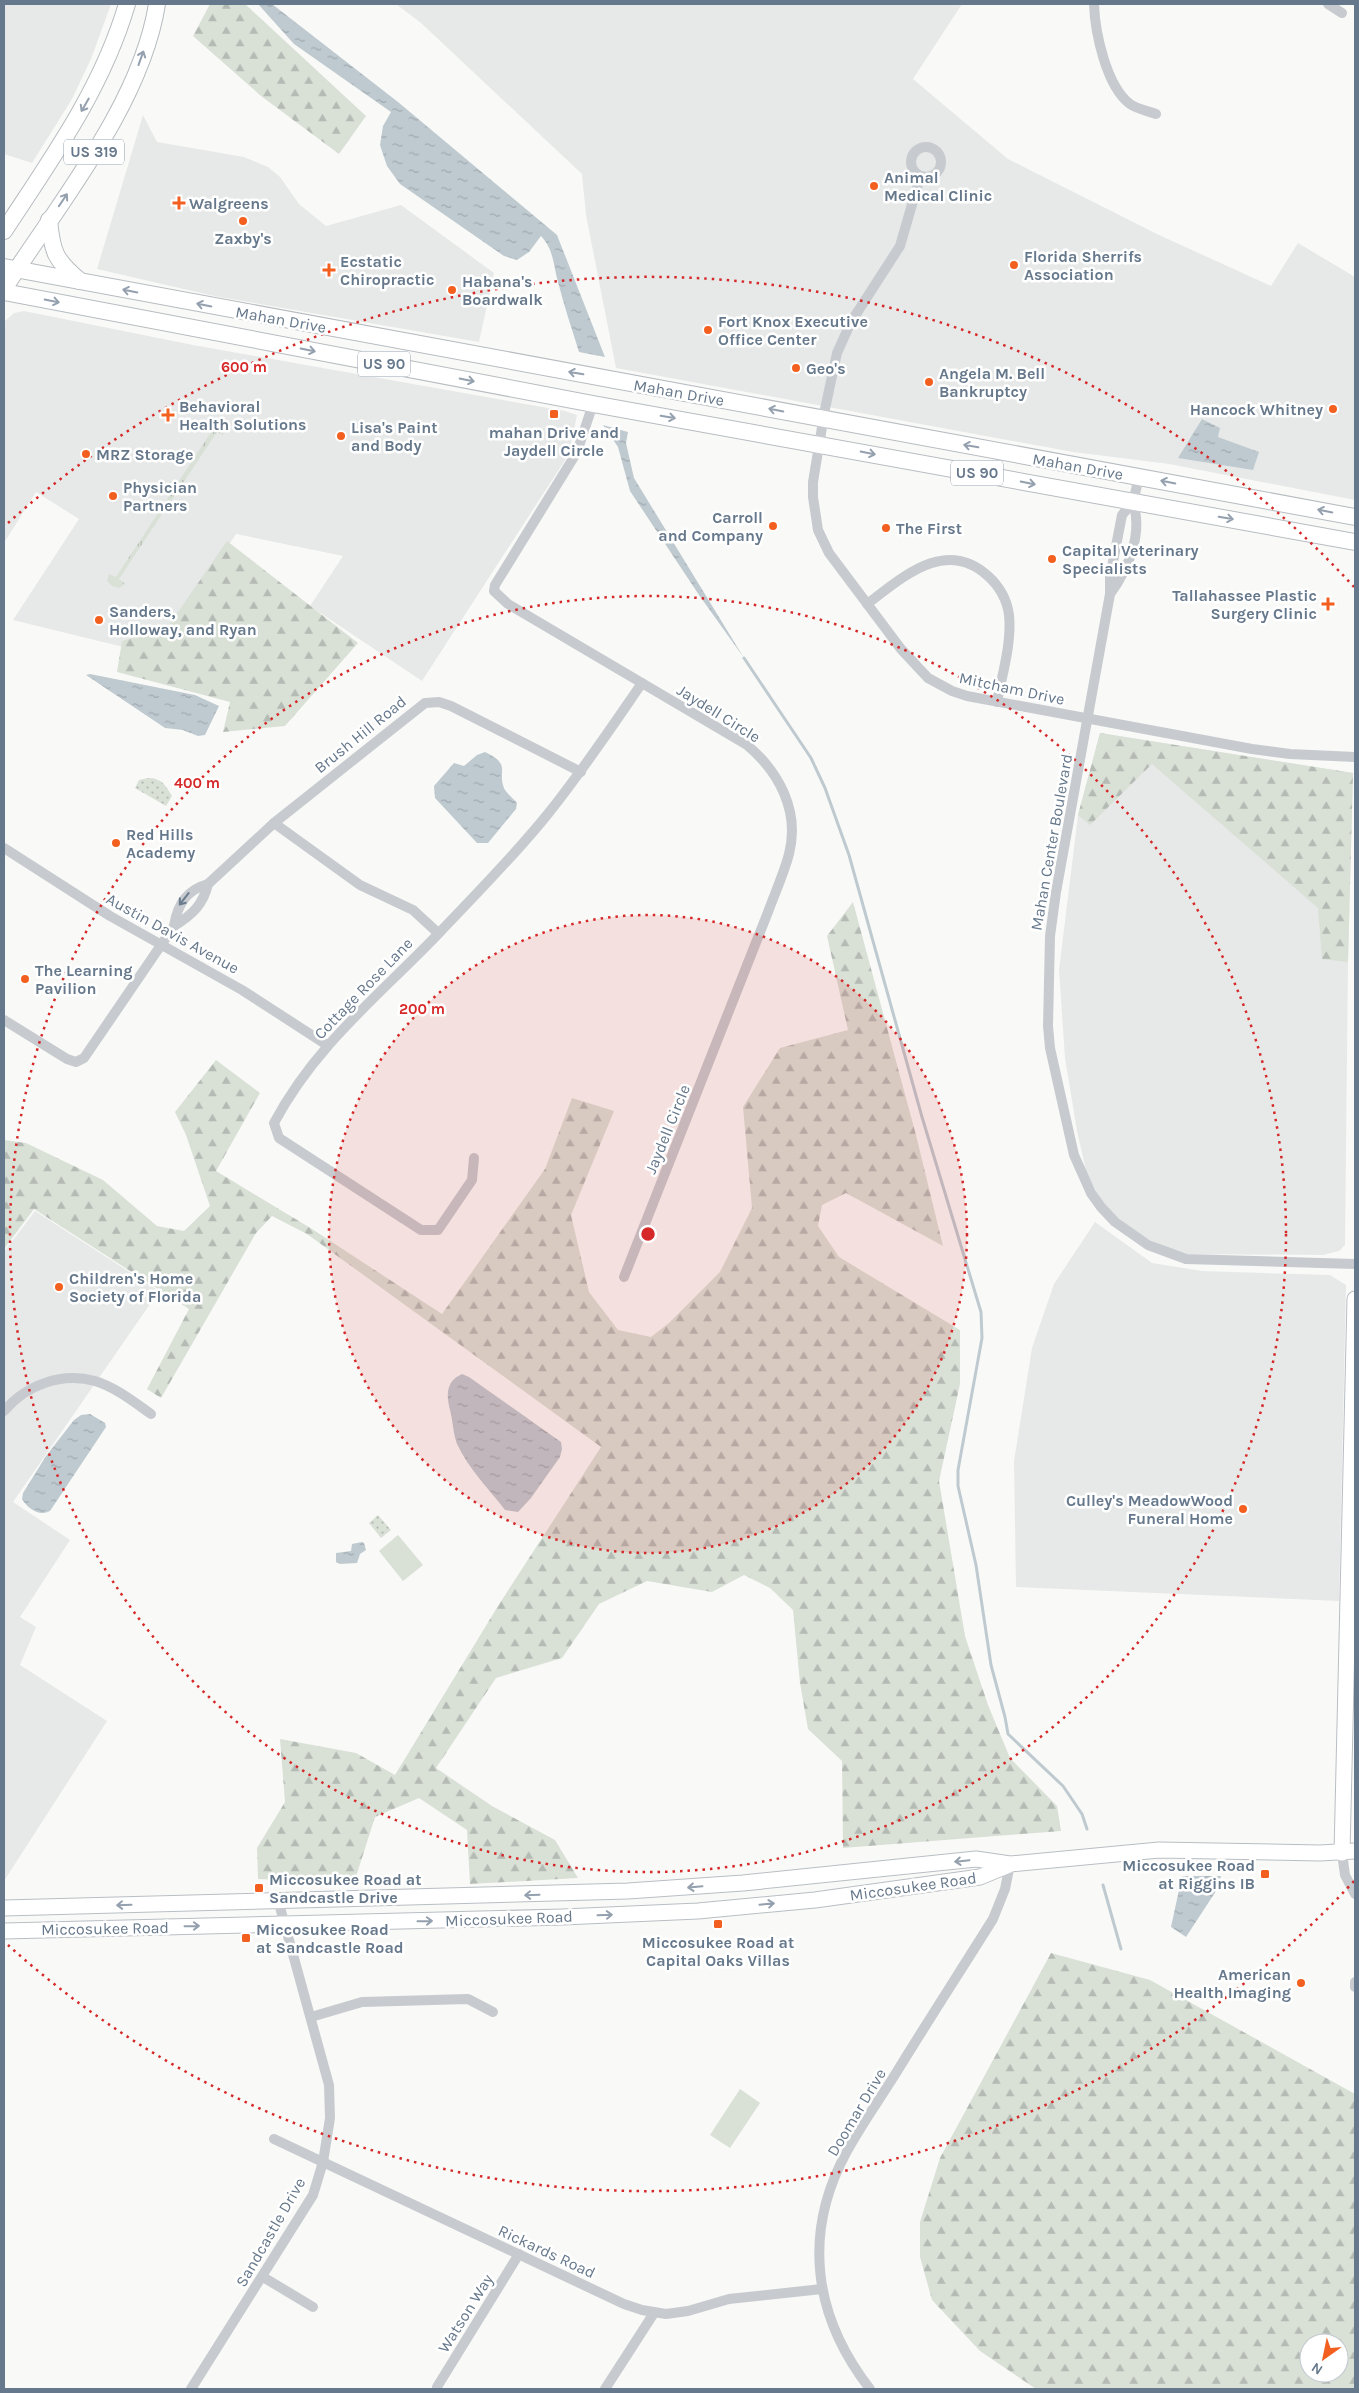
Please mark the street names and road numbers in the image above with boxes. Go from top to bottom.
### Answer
road number: US 319 [64,140,124,164]
street label: Mahan Drive [234,302,328,337]
road number: US 90 [358,352,410,376]
street label: Mahan Drive [632,375,726,410]
street label: Mahan Drive [1031,449,1125,484]
road number: US 90 [951,460,1003,486]
street label: Mitcham Drive [957,668,1066,709]
street label: Jaydell Circle [674,680,764,747]
street label: Brush Hill Road [311,692,410,777]
street label: Mahan Center Boulevard [1027,752,1076,932]
street label: Austin Davis Avenue [103,889,242,978]
street label: Cottage Rose Lane [310,934,417,1043]
street label: Jaydell Circle [641,1082,694,1177]
street label: Miccosukee Road [848,1868,978,1905]
street label: Miccosukee Road [445,1907,573,1930]
street label: Miccosukee Road [41,1918,169,1939]
street label: Doomar Drive [823,2065,890,2159]
street label: Sandcastle Drive [231,2174,309,2290]
street label: Rickards Road [495,2221,598,2282]
street label: Watson Way [434,2270,497,2356]

